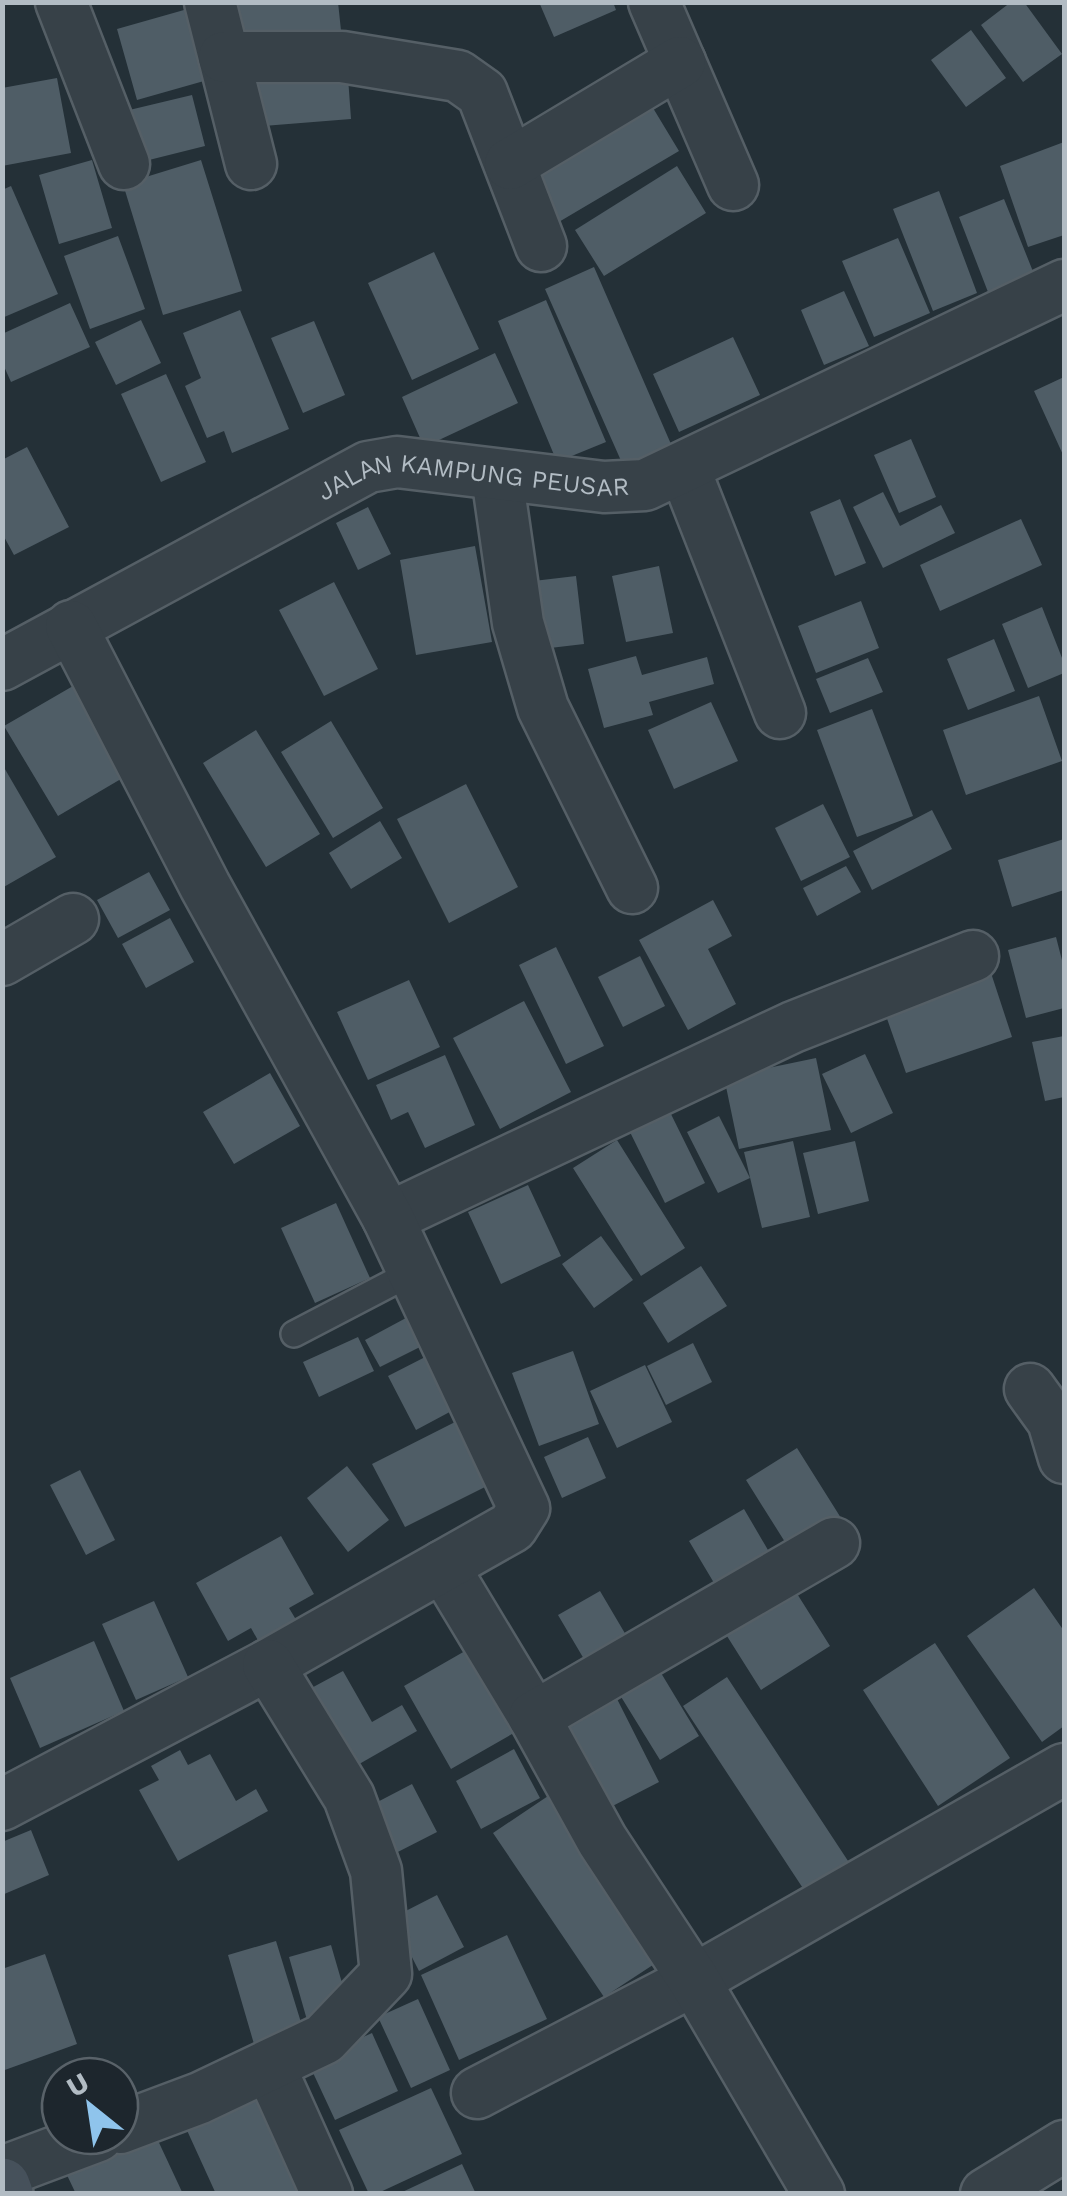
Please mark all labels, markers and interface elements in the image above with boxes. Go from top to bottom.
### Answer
street label: JALAN KAMPUNG PEUSAR [312,447,630,506]
north arrow [40,2056,140,2156]
text: U [61,2066,95,2104]

